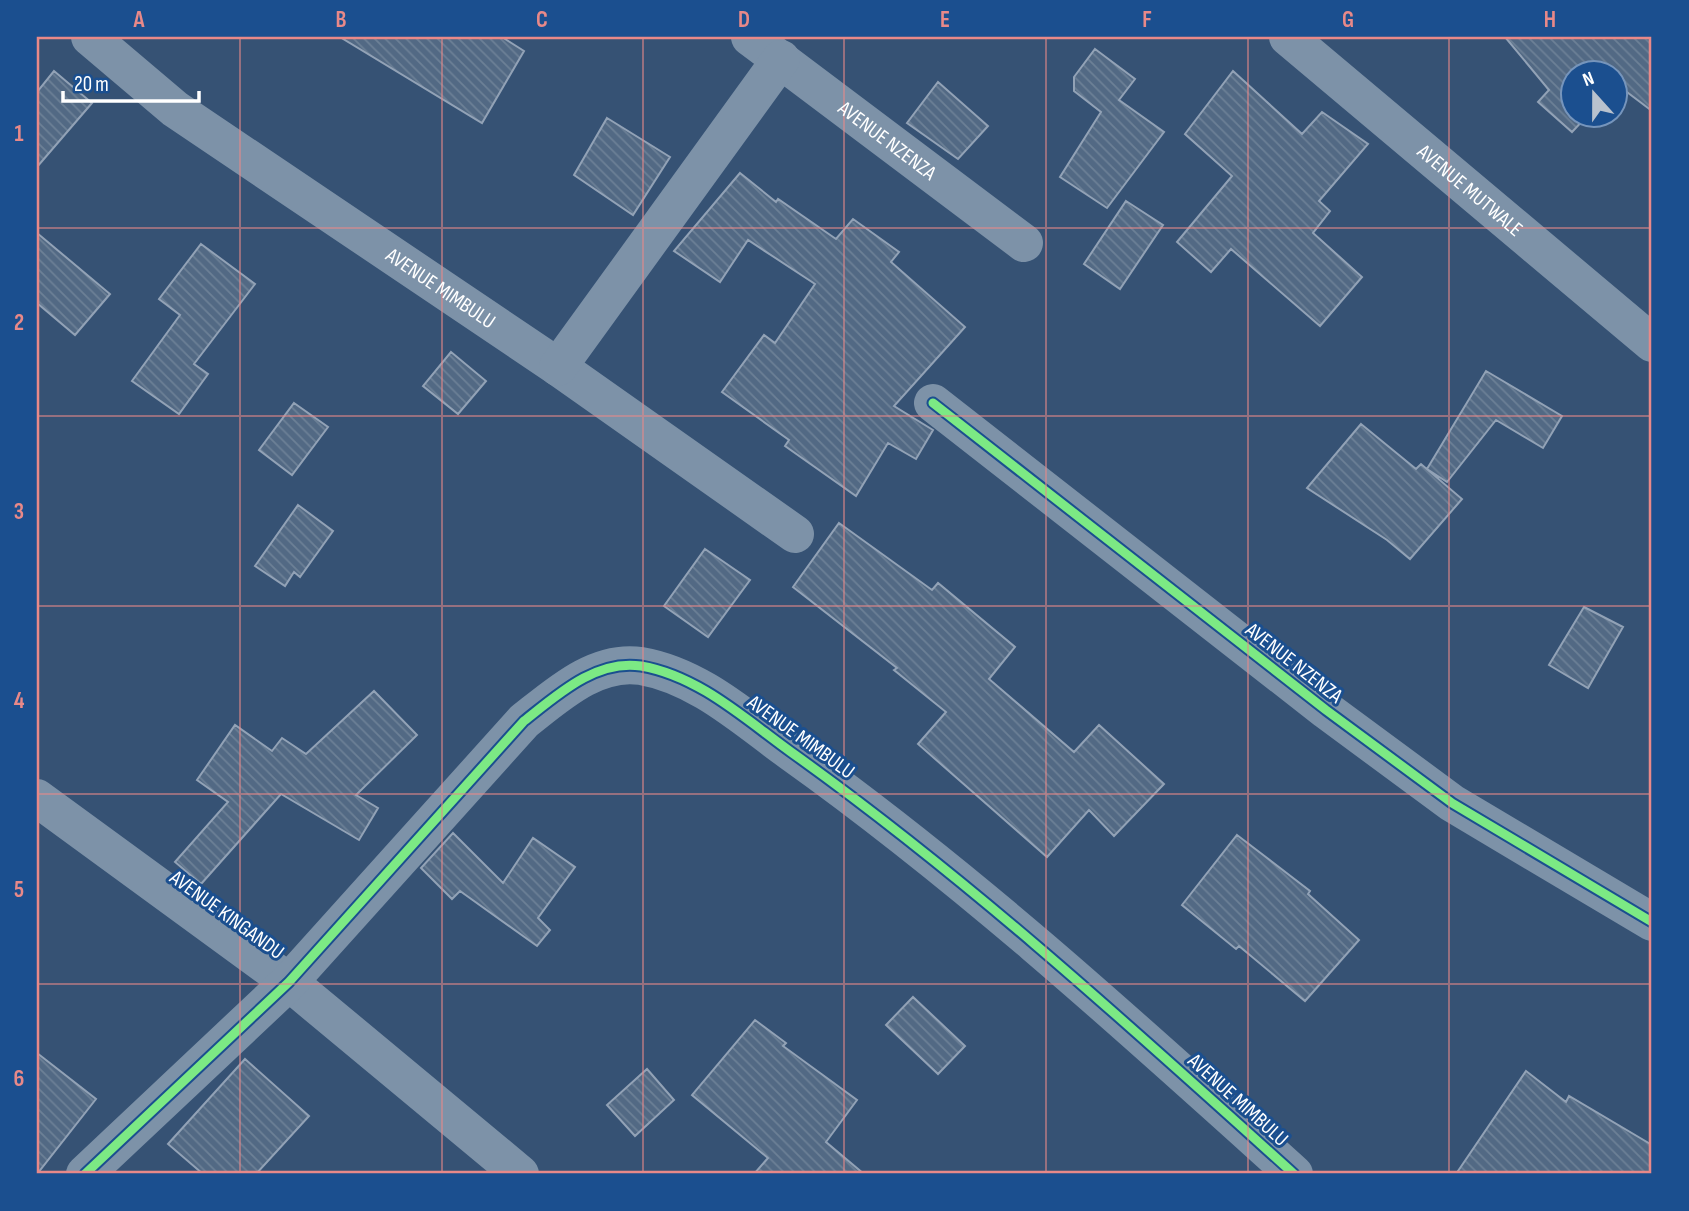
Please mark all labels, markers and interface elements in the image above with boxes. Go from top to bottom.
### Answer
text: A [133,6,146,34]
text: B [336,6,347,34]
text: C [536,6,548,34]
text: D [738,6,750,34]
text: E [940,6,950,34]
text: F [1142,6,1152,34]
text: G [1342,6,1354,34]
text: H [1544,6,1556,34]
scale bar [63,60,200,104]
north arrow [1560,60,1630,130]
text: N [1580,67,1597,92]
text: 20 m [74,72,109,97]
street label: AVENUE NZENZA [833,95,942,186]
text: 1 [14,120,24,148]
street label: AVENUE MUTWALE [1412,138,1528,241]
street label: AVENUE MIMBULU [381,242,500,334]
text: 2 [14,309,24,337]
text: 3 [14,498,24,526]
street label: AVENUE NZENZA [1240,617,1348,709]
text: 4 [14,687,25,715]
street label: AVENUE MIMBULU [742,689,859,784]
street label: AVENUE KINGANDU [164,865,289,965]
text: 5 [14,876,24,904]
street label: AVENUE MIMBULU [1182,1048,1293,1152]
text: 6 [14,1065,24,1093]

